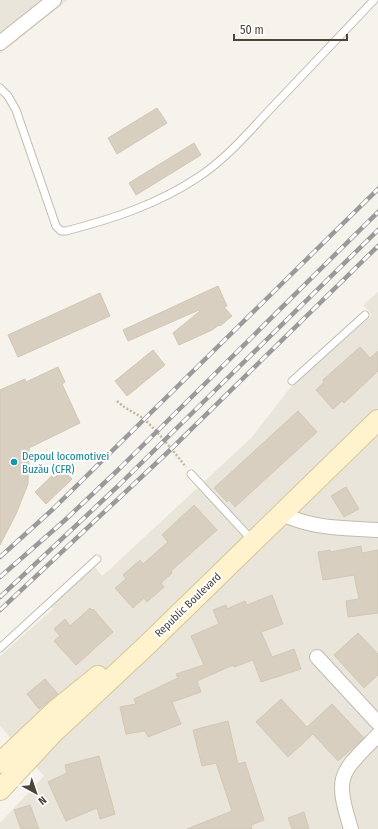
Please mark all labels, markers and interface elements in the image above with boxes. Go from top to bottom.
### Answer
scale bar [234,16,347,42]
text: 50 m [240,23,264,37]
place label: Depoul locomotivei Buzău (CFR) [22,450,110,476]
marker: Depoul locomotivei Buzău (CFR) [9,457,19,467]
street label: Republic Boulevard [152,570,224,640]
north arrow [16,773,56,813]
text: N [35,793,49,807]

